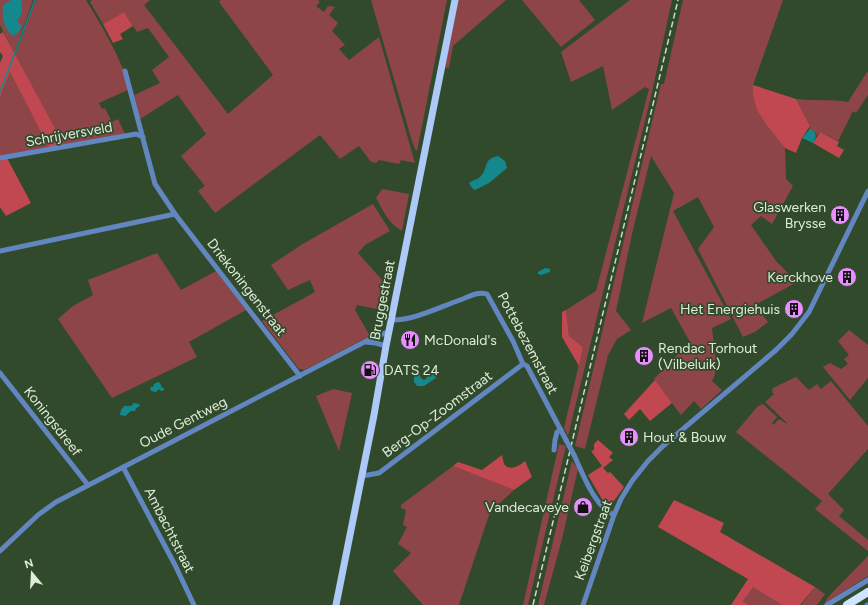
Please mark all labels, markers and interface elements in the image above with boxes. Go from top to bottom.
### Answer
street label: Schrijversveld [24,118,114,150]
place label: Glaswerken Brysse [753,199,826,232]
building icon: Glaswerken Brysse [829,204,851,226]
street label: Driekoningenstraat [203,235,290,339]
street label: Bruggestraat [366,259,399,342]
building icon: Kerckhove [836,266,858,288]
place label: Kerckhove [767,269,833,286]
street label: Pottebezemstraat [494,289,562,397]
building icon: Het Energiehuis [783,298,805,320]
place label: Het Energiehuis [680,301,780,318]
restaurant icon: McDonald's [399,329,421,351]
place label: McDonald's [424,332,497,349]
place label: Rendac Torhout (Vilbeluik) [658,340,757,373]
building icon: Rendac Torhout (Vilbeluik) [633,345,655,367]
fuel station icon: DATS 24 [359,359,381,381]
place label: DATS 24 [384,362,440,379]
street label: Berg-Op-Zoomstraat [379,368,496,461]
street label: Koningsdreef [20,383,86,460]
street label: Oude Gentweg [137,393,230,452]
building icon: Hout & Bouw [618,426,640,448]
place label: Hout & Bouw [643,429,726,446]
street label: Ambachtstraat [141,485,198,576]
shop icon: Vandecaveye [572,496,594,518]
street label: Keibergstraat [571,498,616,583]
place label: Vandecaveye [485,499,569,516]
north arrow [12,553,52,593]
text: N [23,556,35,571]

